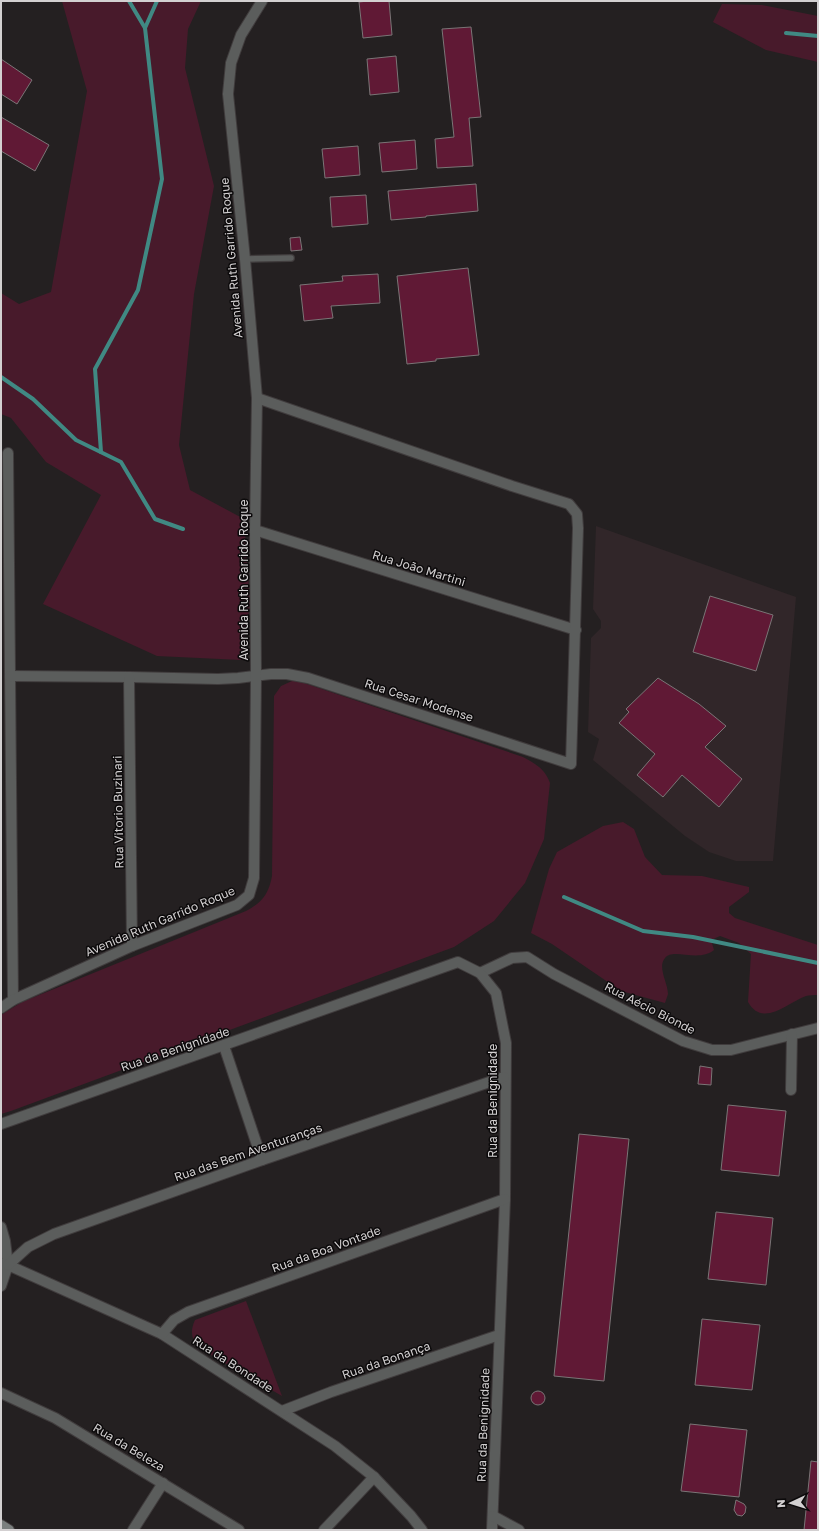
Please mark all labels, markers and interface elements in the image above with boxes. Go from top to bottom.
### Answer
street label: Avenida Ruth Garrido Roque [217,177,245,339]
street label: Avenida Ruth Garrido Roque [236,499,251,661]
street label: Rua João Martini [371,547,467,589]
street label: Rua Cesar Modense [363,675,475,725]
street label: Rua Vitorio Buzinari [110,755,126,869]
street label: Avenida Ruth Garrido Roque [83,883,237,959]
street label: Rua Aécio Bionde [602,979,698,1037]
street label: Rua da Benignidade [119,1023,231,1075]
street label: Rua da Benignidade [485,1044,500,1158]
street label: Rua das Bem Aventuranças [172,1120,324,1184]
street label: Rua da Boa Vontade [269,1222,383,1276]
street label: Rua da Bondade [190,1332,276,1396]
street label: Rua da Bonança [340,1338,432,1382]
street label: Rua da Benignidade [474,1368,492,1482]
street label: Rua da Beleza [91,1420,167,1474]
north arrow [771,1483,811,1523]
text: N [774,1499,787,1508]

